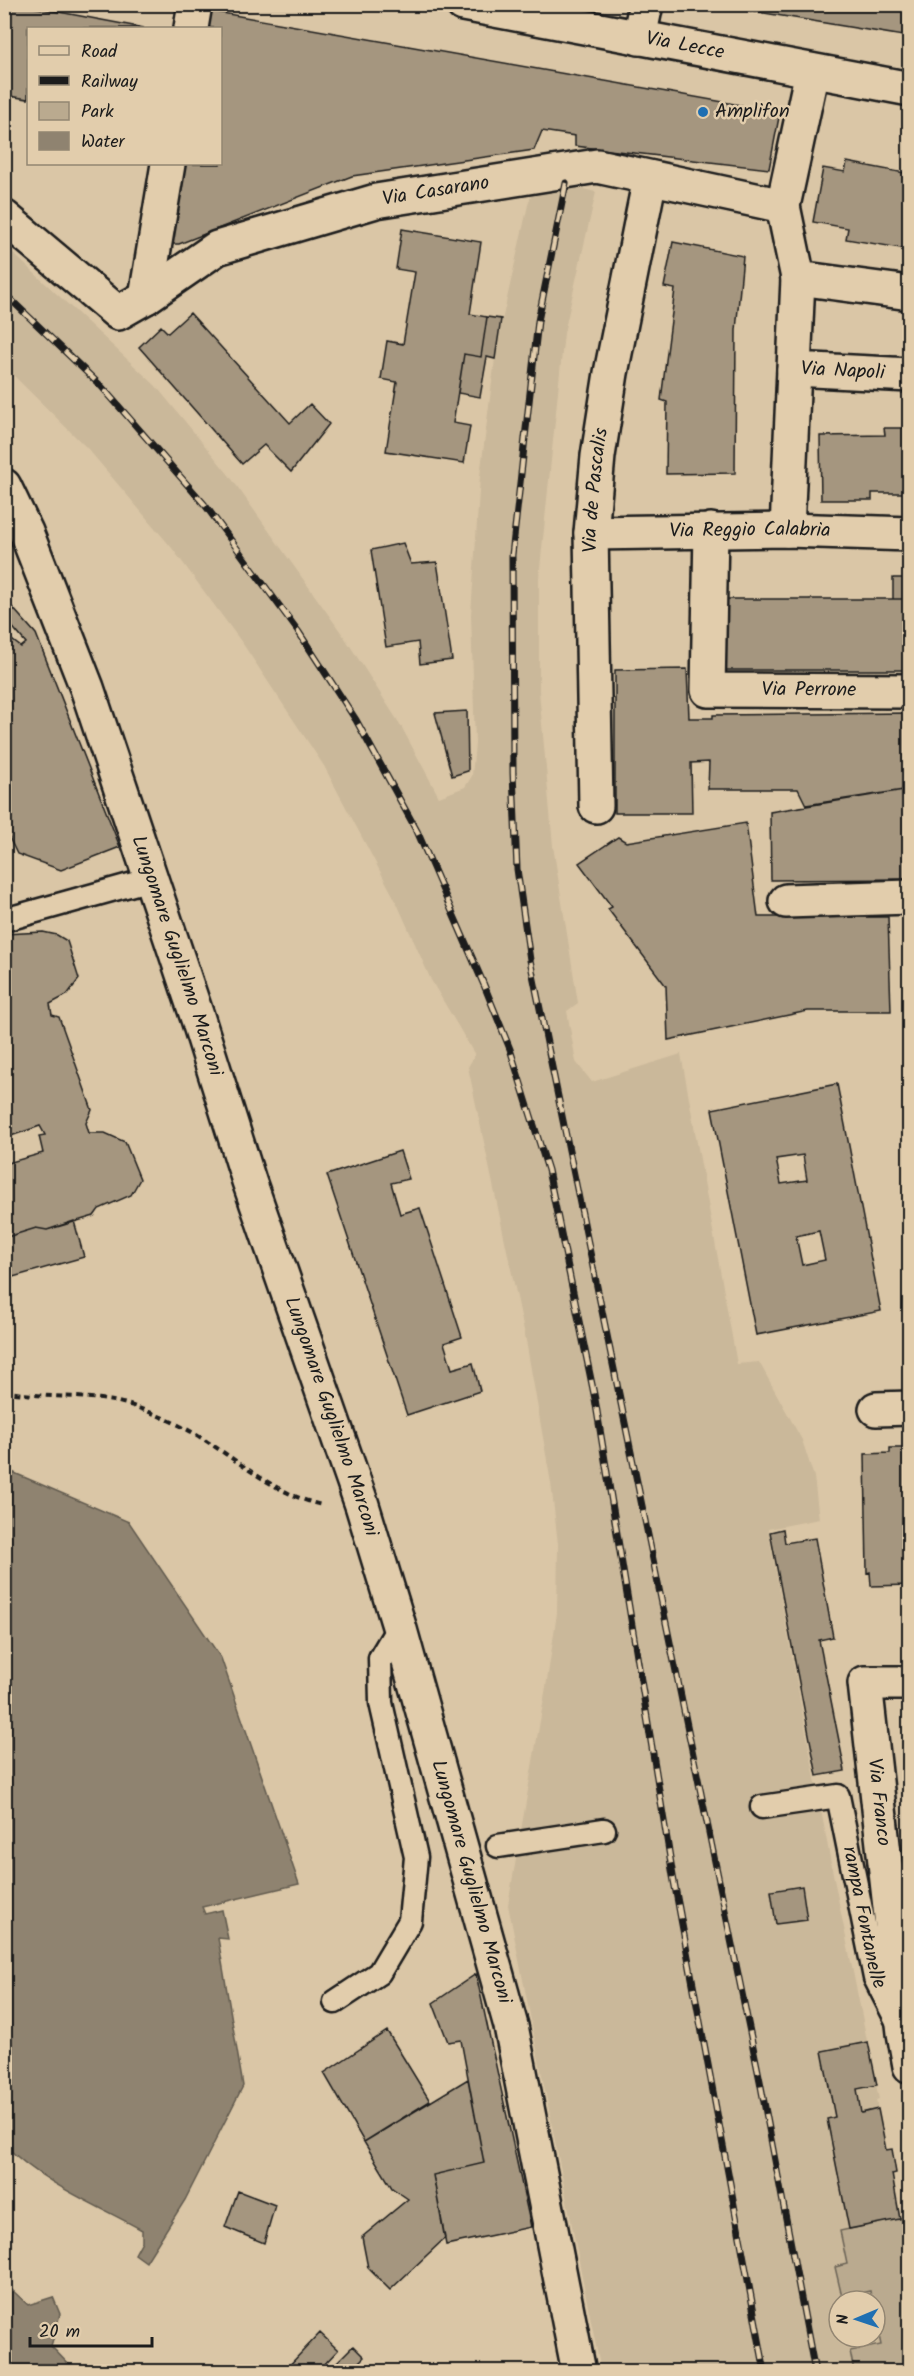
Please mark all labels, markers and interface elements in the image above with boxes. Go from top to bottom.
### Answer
street label: Via Lecce [643,23,727,69]
legend [27,27,222,165]
text: Road [81,38,118,67]
text: Railway [81,68,138,97]
place label: Amplifon [715,96,790,128]
text: Park [81,98,114,127]
marker: Amplifon [696,105,710,119]
text: Water [81,128,126,157]
street label: Via Casarano [380,167,492,216]
street label: Via Napoli [800,353,887,390]
street label: Via de Pascalis [575,425,618,553]
street label: Via Reggio Calabria [669,514,831,548]
street label: Via Perrone [762,674,856,707]
street label: Lungomare Guglielmo Marconi [122,831,231,1082]
street label: Lungomare Guglielmo Marconi [275,1292,387,1542]
street label: Lungomare Guglielmo Marconi [421,1756,520,2009]
street label: Via Franco [858,1757,899,1848]
street label: rampa Fontanelle [833,1844,894,1995]
north arrow [827,2289,887,2349]
scale bar [30,2310,152,2348]
text: N [831,2314,856,2325]
text: 20 m [39,2318,80,2347]

